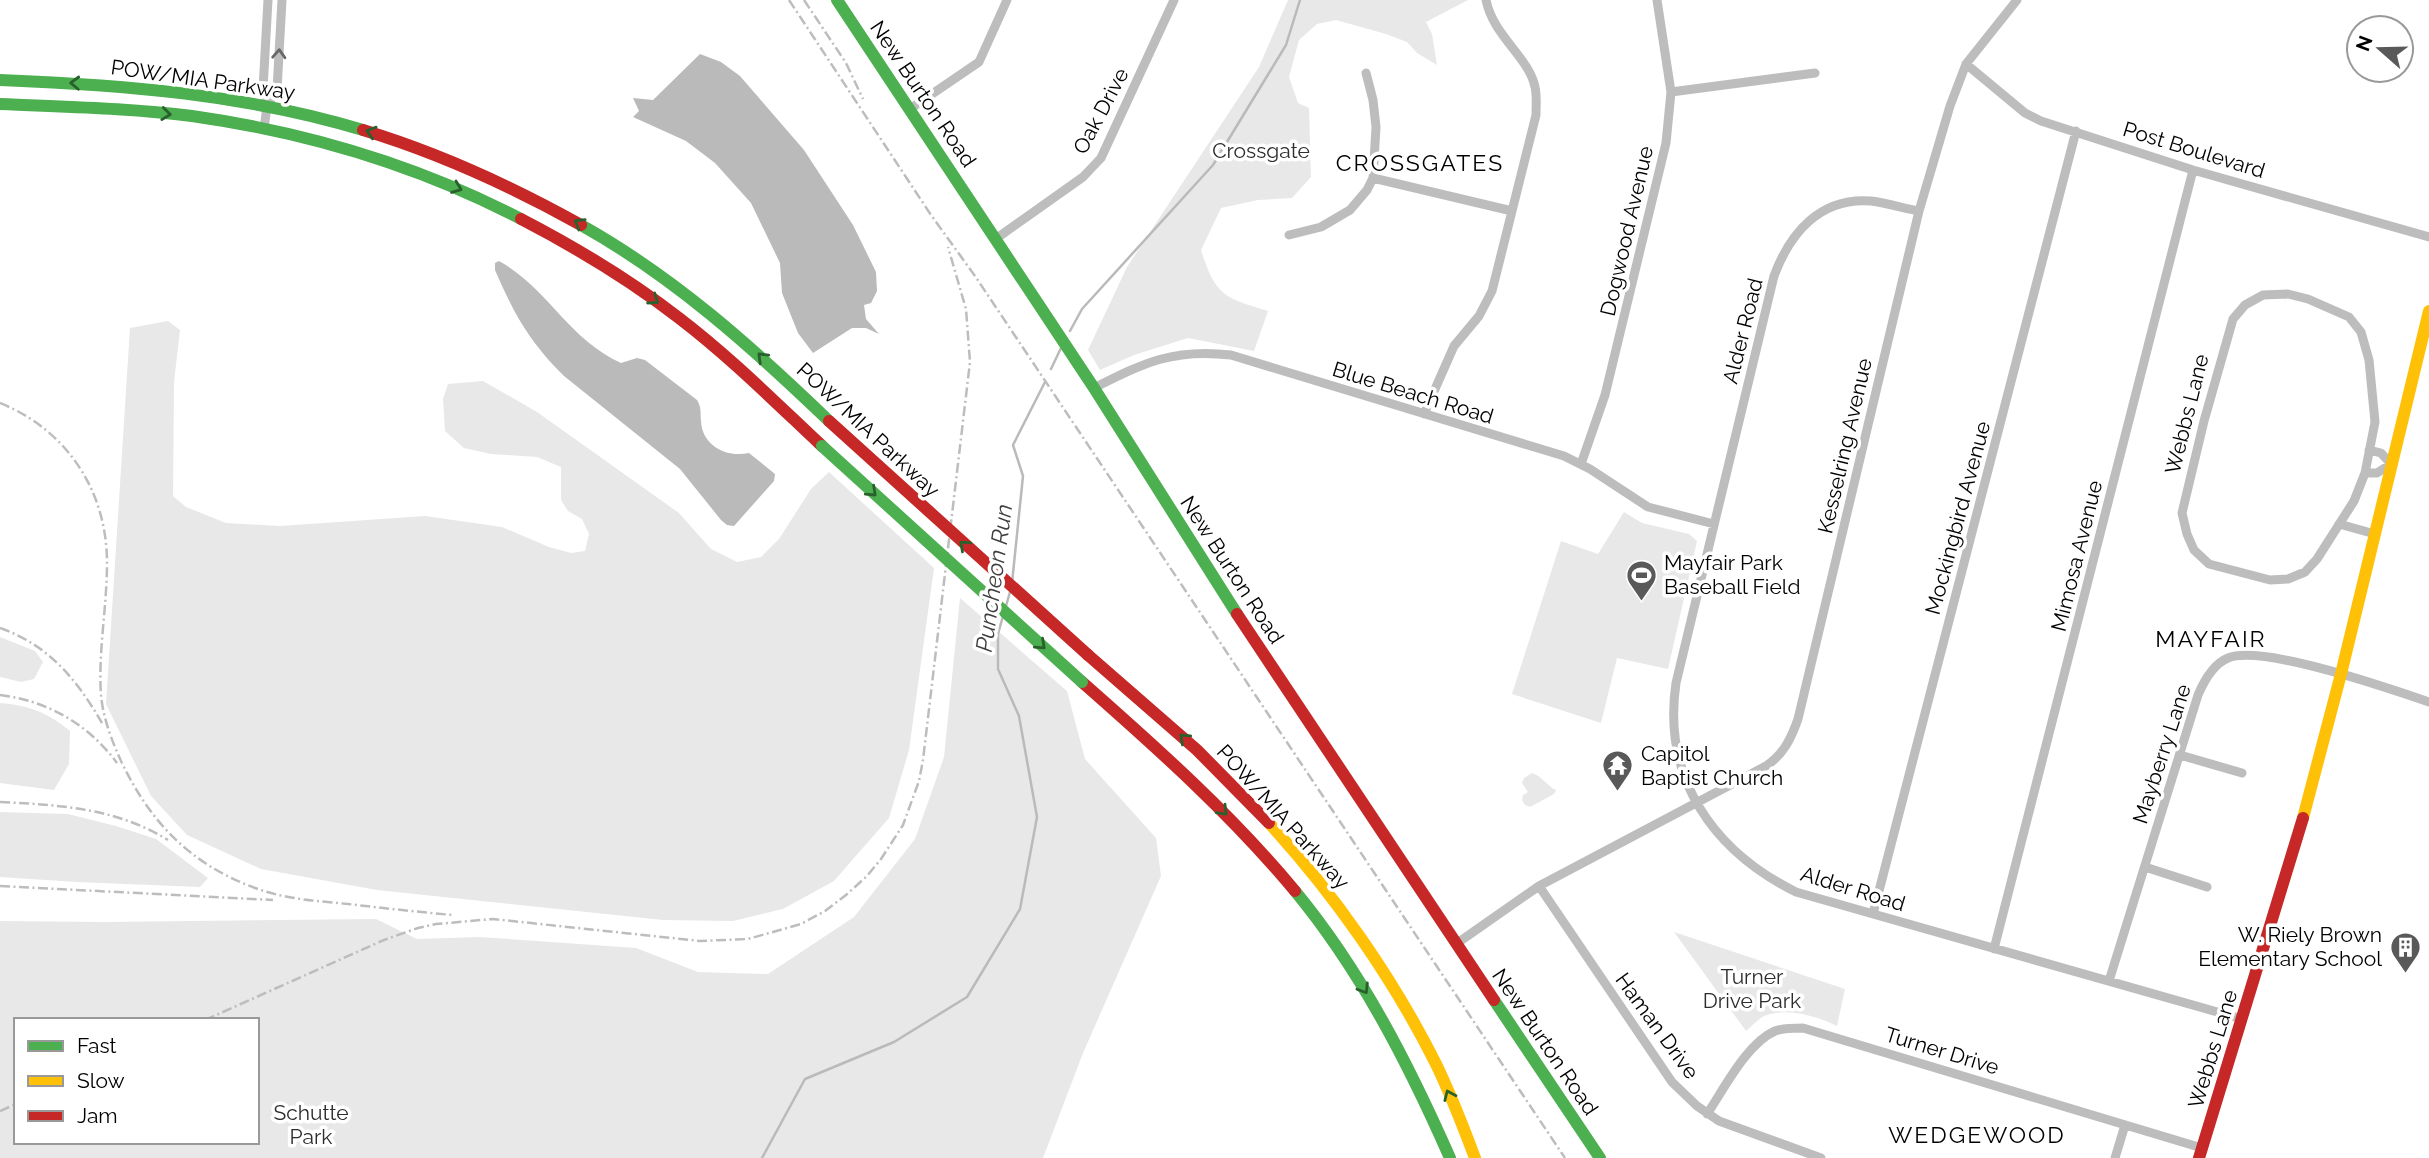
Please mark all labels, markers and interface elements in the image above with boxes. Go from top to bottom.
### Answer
north arrow [2345,14,2415,84]
street label: New Burton Road [865,16,982,172]
text: N [2351,33,2377,54]
one-way arrow [272,49,287,60]
street label: POW/MIA Parkway [109,54,297,105]
street label: Oak Drive [1068,64,1134,158]
one-way arrow [69,75,80,90]
one-way arrow [160,106,172,121]
street label: Post Boulevard [2120,116,2268,183]
one-way arrow [365,126,377,141]
park label: Crossgate [1212,138,1310,163]
street label: Dogwood Avenue [1595,143,1658,318]
district label: CROSSGATES [1336,149,1504,176]
one-way arrow [450,179,462,193]
one-way arrow [573,218,586,231]
street label: Alder Road [1717,276,1768,386]
one-way arrow [646,292,659,304]
street label: Webbs Lane [2160,351,2213,476]
one-way arrow [757,353,770,365]
street label: Blue Beach Road [1330,356,1497,429]
street label: Kesselring Avenue [1812,356,1877,536]
street label: POW/MIA Parkway [792,357,945,502]
street label: Mockingbird Avenue [1920,418,1995,617]
street label: Mimosa Avenue [2046,478,2107,634]
one-way arrow [864,484,877,497]
street label: New Burton Road [1175,491,1289,648]
water label: Puncheon Run [970,502,1017,654]
one-way arrow [959,541,972,553]
place label: Mayfair Park Baseball Field [1664,550,1801,599]
sports icon: Mayfair Park Baseball Field [1624,558,1658,602]
district label: MAYFAIR [2155,625,2267,652]
one-way arrow [1033,637,1046,649]
street label: Mayberry Lane [2127,681,2196,827]
one-way arrow [1179,734,1192,746]
street label: POW/MIA Parkway [1212,739,1355,894]
place label: Capitol Baptist Church [1641,741,1783,790]
temple icon: Capitol Baptist Church [1601,749,1635,793]
one-way arrow [1214,803,1227,816]
street label: Alder Road [1798,861,1908,916]
place label: W. Riely Brown Elementary School [2198,922,2382,971]
building icon: W. Riely Brown Elementary School [2388,930,2422,974]
street label: New Burton Road [1487,964,1604,1120]
park label: Turner Drive Park [1703,964,1801,1013]
street label: Haman Drive [1610,968,1704,1084]
one-way arrow [1355,981,1368,994]
street label: Webbs Lane [2183,987,2242,1111]
legend [14,1018,259,1144]
street label: Turner Drive [1882,1021,2002,1080]
text: Fast [77,1033,117,1058]
text: Slow [77,1068,125,1093]
one-way arrow [1443,1090,1457,1102]
park label: Schutte Park [273,1100,349,1149]
text: Jam [77,1103,118,1128]
district label: WEDGEWOOD [1888,1121,2066,1148]

